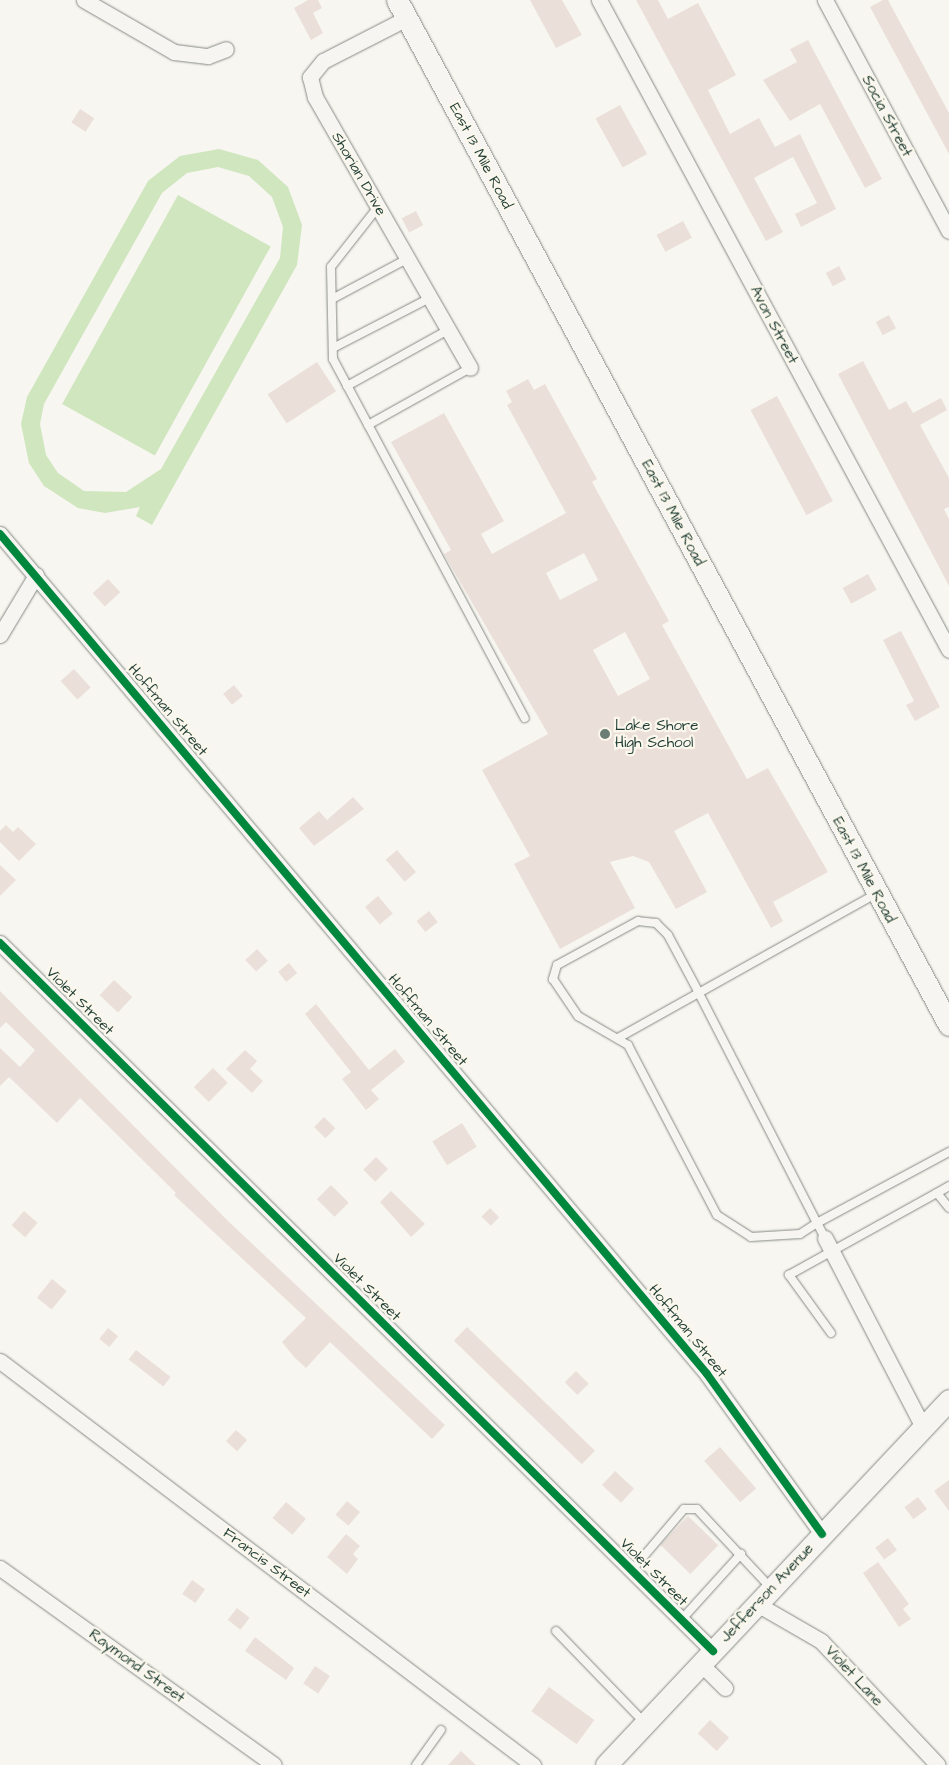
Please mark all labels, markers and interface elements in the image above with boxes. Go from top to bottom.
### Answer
street label: Socia Street [858,72,916,160]
street label: East 13 Mile Road [446,100,516,212]
street label: Shorian Drive [328,129,390,219]
street label: Avon Street [746,283,802,367]
street label: East 13 Mile Road [638,457,708,569]
street label: Hoffman Street [124,660,212,760]
place label: Lake Shore High School [615,716,698,751]
marker: Lake Shore High School [599,728,611,740]
street label: East 13 Mile Road [829,814,899,926]
street label: Violet Street [42,963,118,1039]
street label: Hoffman Street [384,970,472,1070]
street label: Violet Street [329,1249,405,1325]
street label: Hoffman Street [645,1281,731,1381]
street label: Francis Street [220,1524,314,1602]
street label: Violet Street [616,1534,692,1610]
street label: Jefferson Avenue [717,1540,817,1646]
street label: Raymond Street [86,1625,188,1707]
street label: Violet Lane [821,1642,887,1710]

